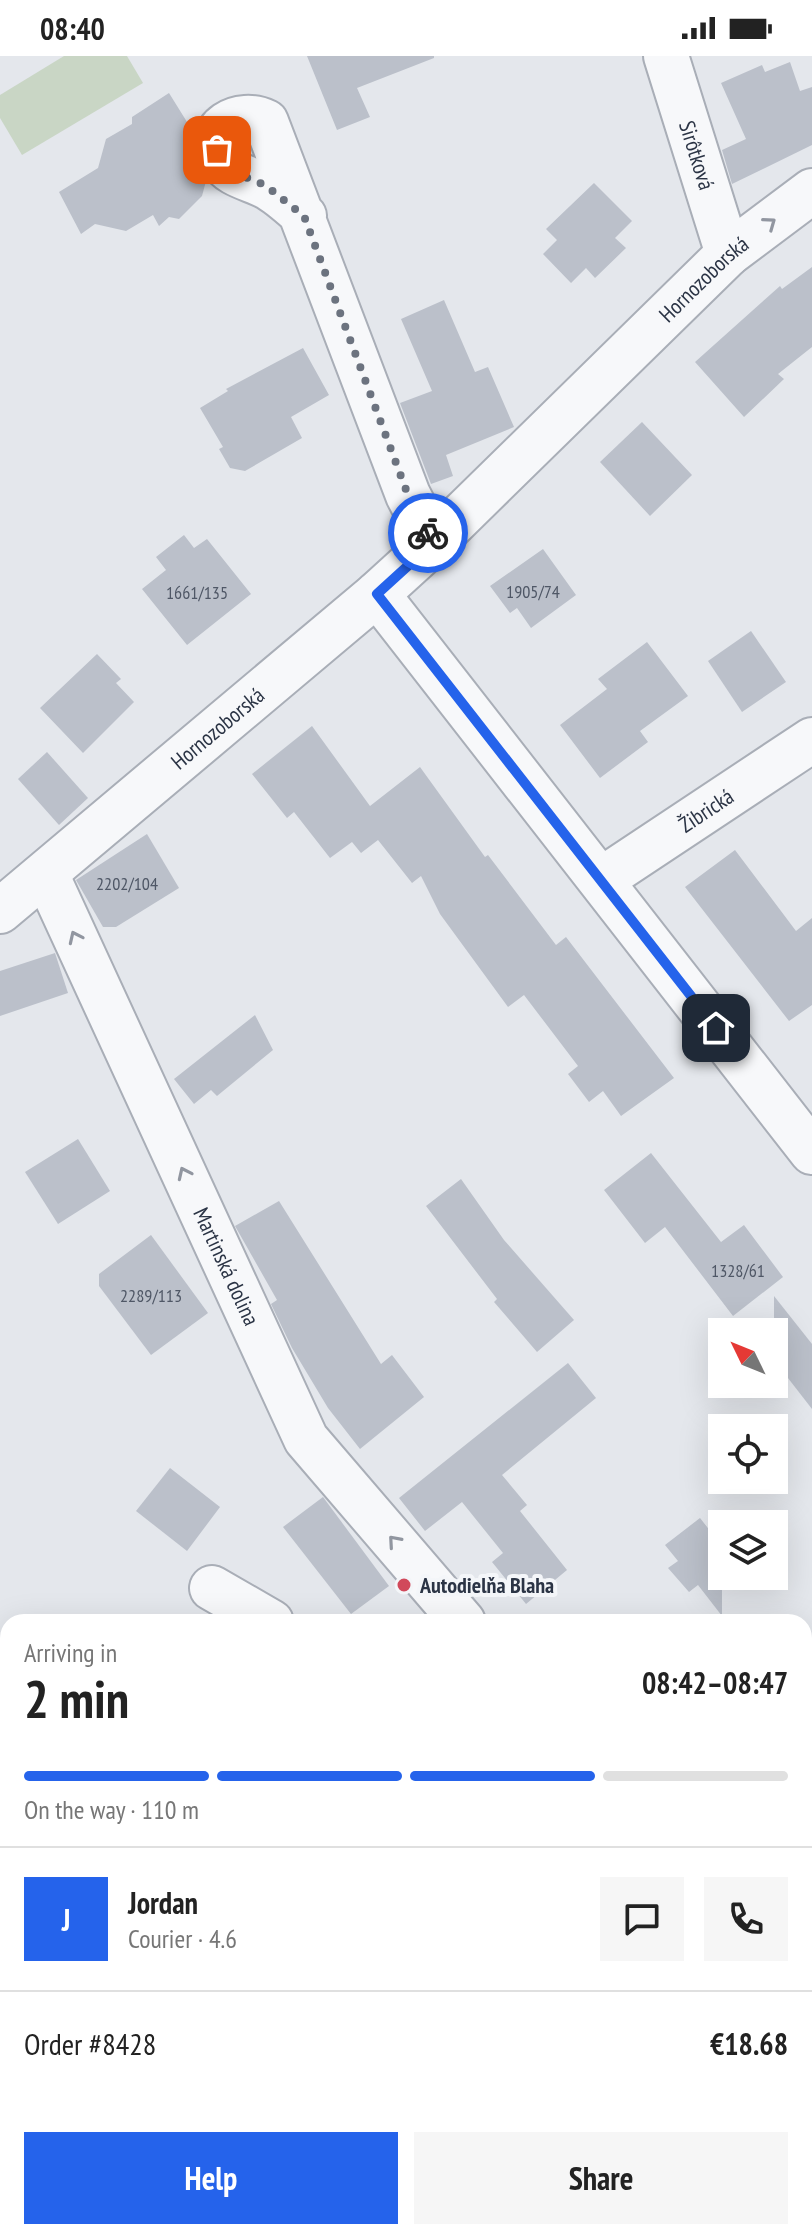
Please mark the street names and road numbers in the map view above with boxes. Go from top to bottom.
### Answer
street label: Sirôtková [673,117,721,193]
street label: Hornozoborská [653,230,754,328]
street label: Hornozoborská [165,681,270,775]
street label: Žibrická [673,782,739,839]
street label: Martinská dolina [187,1203,266,1330]

